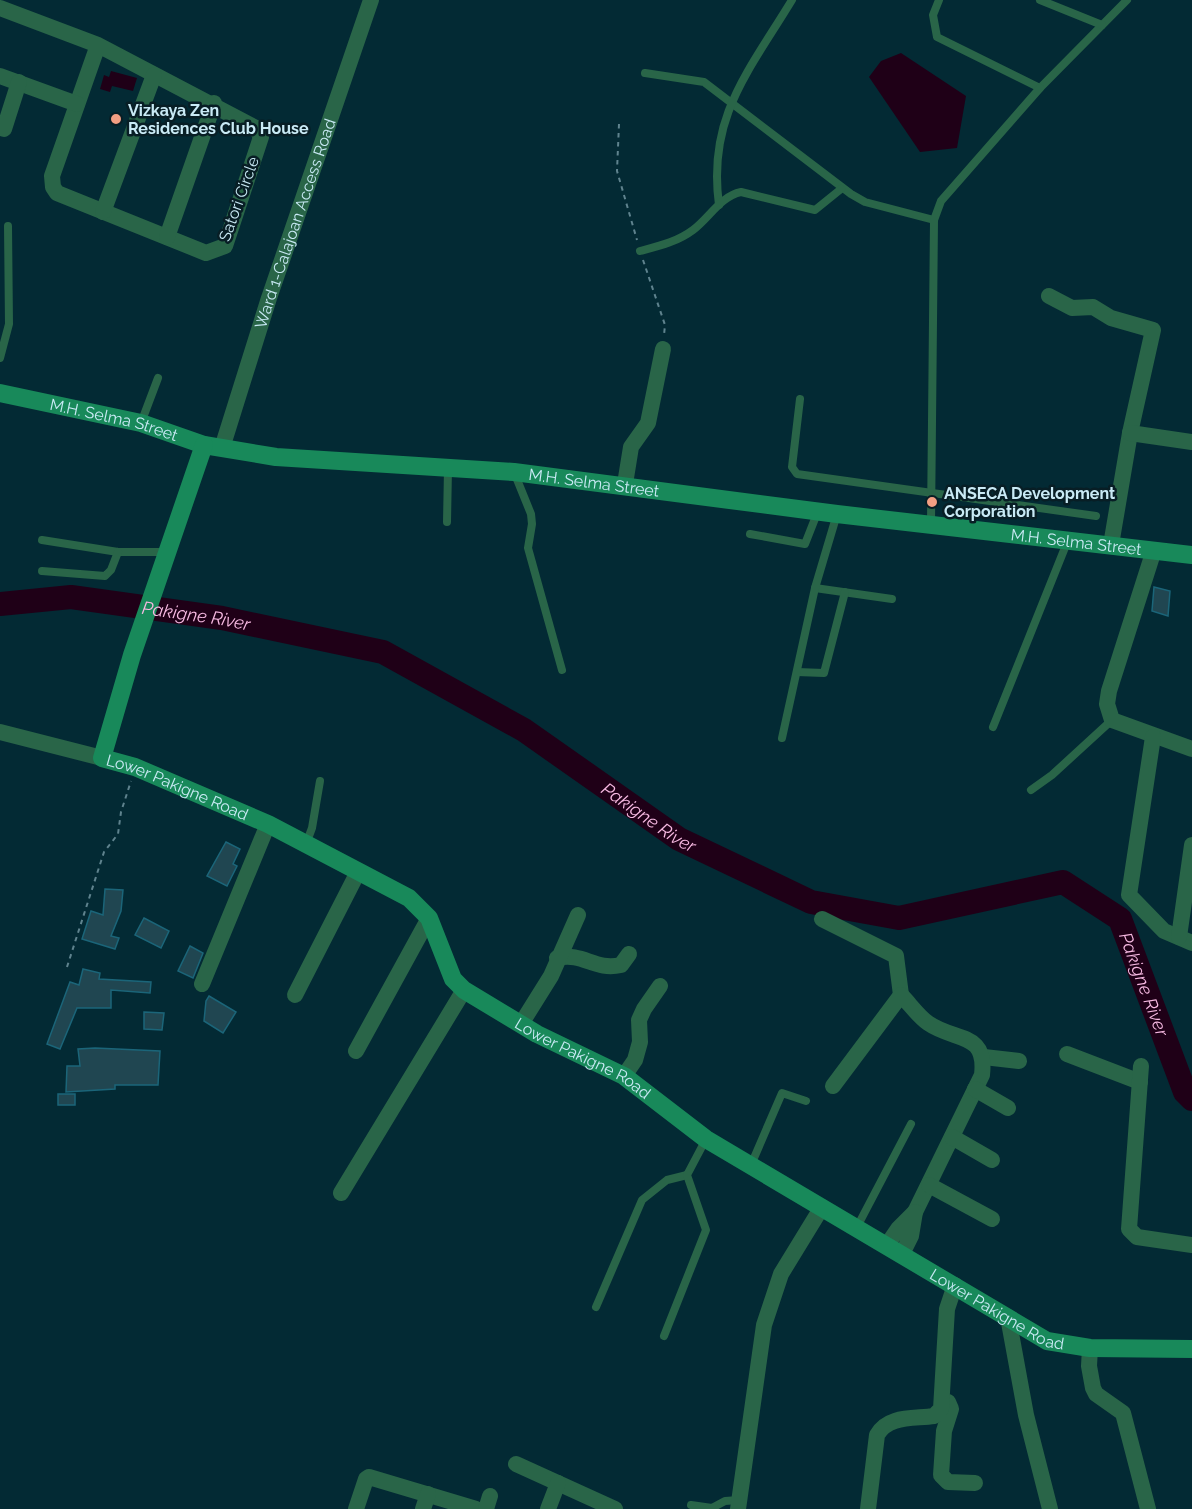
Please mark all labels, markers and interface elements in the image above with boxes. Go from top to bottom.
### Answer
place label: Vizkaya Zen Residences Club House [128,101,309,138]
marker: Vizkaya Zen Residences Club House [109,112,123,126]
street label: Ward 1-Calajoan Access Road [251,116,339,331]
street label: Satori Circle [215,154,263,244]
street label: M.H. Selma Street [48,394,181,445]
street label: M.H. Selma Street [528,465,661,500]
place label: ANSECA Development Corporation [944,484,1115,521]
marker: ANSECA Development Corporation [925,495,939,509]
street label: M.H. Selma Street [1010,525,1143,559]
water label: Pakigne River [141,597,253,634]
street label: Lower Pakigne Road [104,750,251,824]
water label: Pakigne River [598,778,700,856]
water label: Pakigne River [1115,929,1174,1040]
street label: Lower Pakigne Road [512,1014,655,1103]
street label: Lower Pakigne Road [927,1264,1066,1353]

